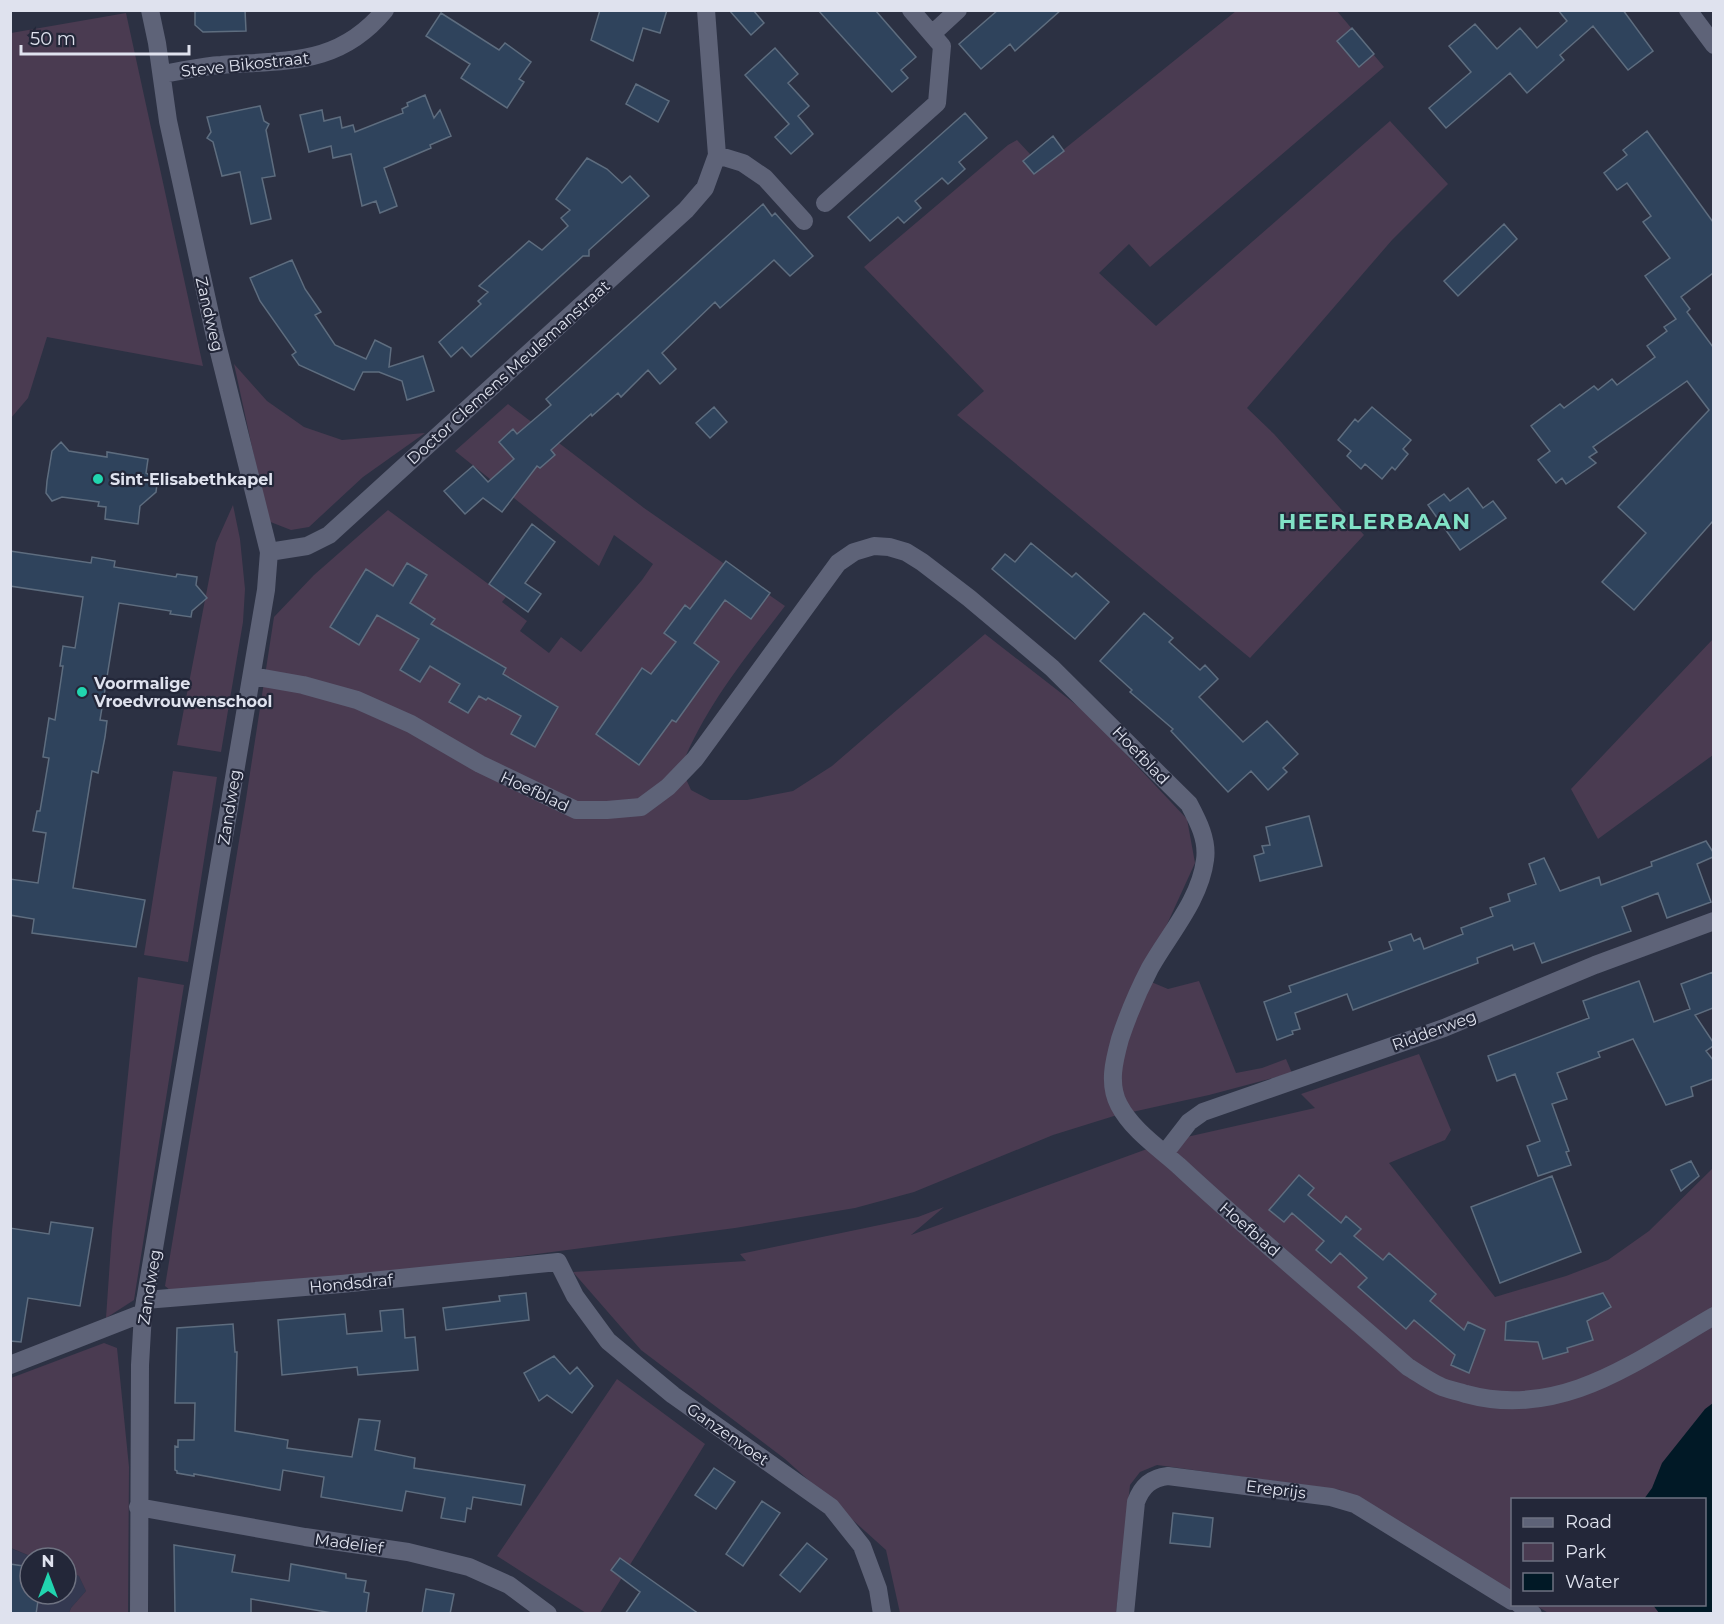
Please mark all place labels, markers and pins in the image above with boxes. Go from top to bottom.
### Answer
place label: Sint-Elisabethkapel [110,470,273,489]
marker: Sint-Elisabethkapel [91,472,105,486]
place label: Voormalige Vroedvrouwenschool [93,674,272,711]
marker: Voormalige Vroedvrouwenschool [75,685,89,699]

